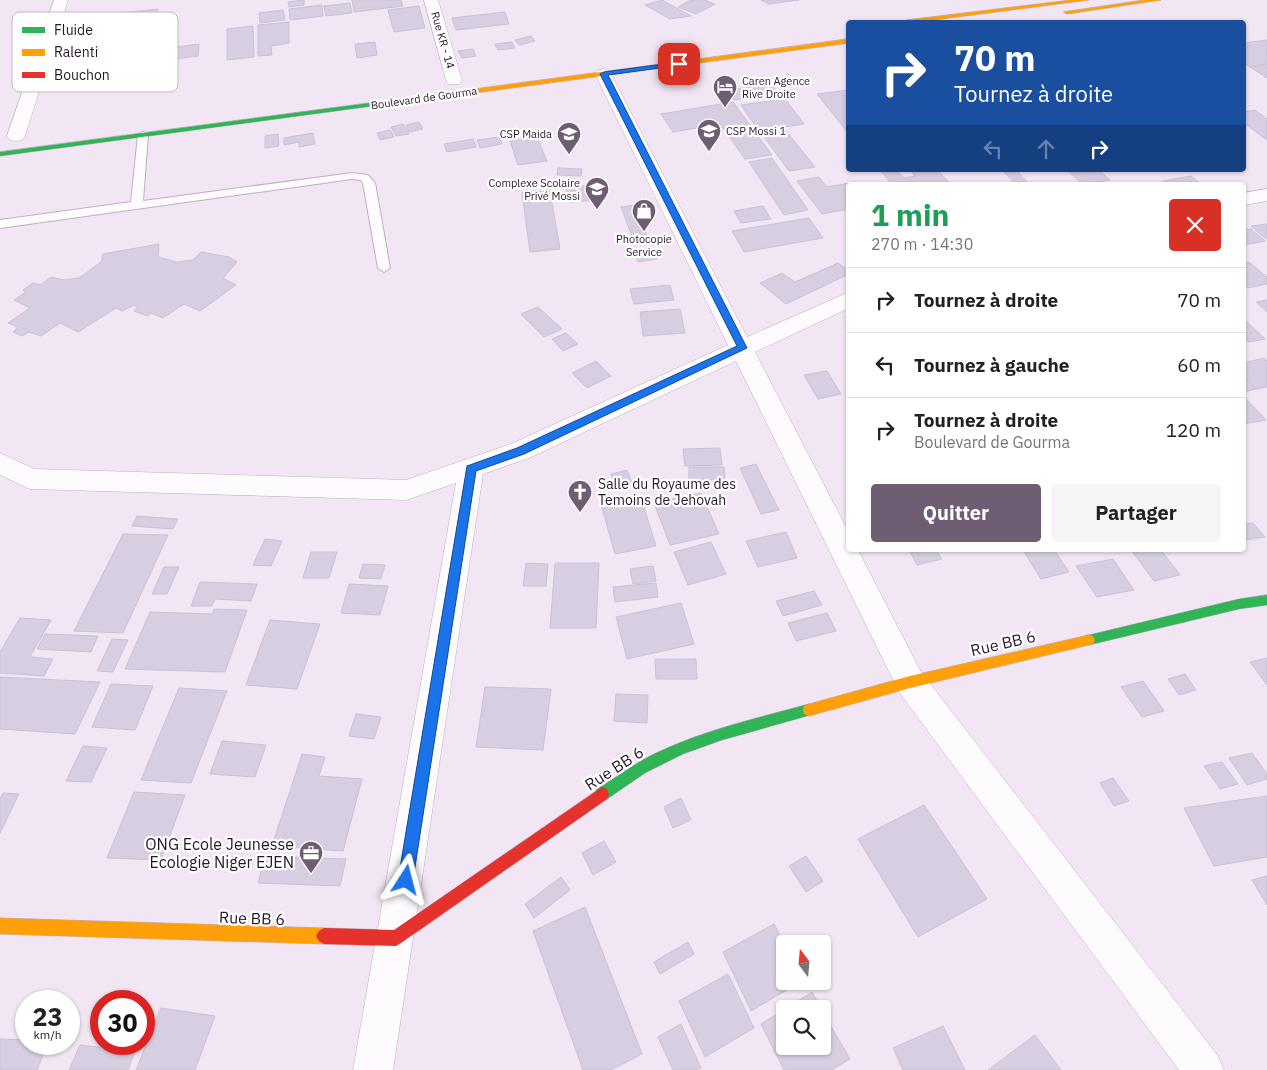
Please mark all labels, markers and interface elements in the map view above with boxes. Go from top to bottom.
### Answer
street label: Rue KR - 14 [428,10,458,71]
legend [12,12,178,92]
text: Fluide [54,21,93,39]
text: 70 m [954,35,1036,81]
icon: right [871,40,936,105]
text: Ralenti [54,43,98,61]
pin [658,43,700,85]
icon: arrive [665,50,693,78]
text: Bouchon [54,66,110,84]
hotel icon: Caren Agence Rive Droite [712,74,738,108]
place label: Caren Agence Rive Droite [742,74,810,101]
text: Tournez à droite [954,79,1113,108]
street label: Boulevard de Gourma [370,84,478,112]
school or university icon: CSP Mossi 1 [696,118,722,152]
school or university icon: CSP Maida [556,121,582,155]
place label: CSP Mossi 1 [726,124,787,138]
place label: CSP Maida [500,127,552,141]
icon: left [979,135,1007,163]
icon: ahead [1032,135,1060,163]
icon: right [1085,135,1113,163]
place label: Complexe Scolaire Privé Mossi [488,176,580,203]
school or university icon: Complexe Scolaire Privé Mossi [584,176,610,210]
text: 1 min [871,195,949,234]
shop icon: Photocopie Service [631,198,657,232]
button: close [1169,199,1221,251]
place label: Photocopie Service [616,232,672,259]
text: 270 m · 14:30 [871,234,973,254]
icon: right [871,286,899,314]
text: Tournez à droite [914,288,1058,312]
text: 70 m [1177,288,1221,312]
icon: left [871,351,899,379]
text: Tournez à gauche [914,353,1070,377]
text: 60 m [1177,353,1221,377]
text: Tournez à droite [914,408,1058,432]
icon: right [871,416,899,444]
text: 120 m [1166,418,1221,442]
text: Boulevard de Gourma [914,432,1070,452]
place label: Salle du Royaume des Temoins de Jehovah [598,475,736,509]
church icon: Salle du Royaume des Temoins de Jehovah [567,479,593,513]
button: Quitter [871,484,1041,542]
button: Partager [1051,484,1221,542]
street label: Rue BB 6 [969,626,1037,660]
street label: Rue BB 6 [581,742,647,794]
place label: ONG Ecole Jeunesse Ecologie Niger EJEN [145,834,294,872]
office icon: ONG Ecole Jeunesse Ecologie Niger EJEN [298,840,324,874]
position arrow [379,853,431,905]
street label: Rue BB 6 [219,907,285,929]
north arrow [776,935,831,990]
map controls [776,935,831,1055]
speed limit sign: 30 [90,990,155,1055]
text: 23 [32,1000,63,1033]
button: search [776,1000,831,1055]
text: km/h [33,1027,62,1042]

